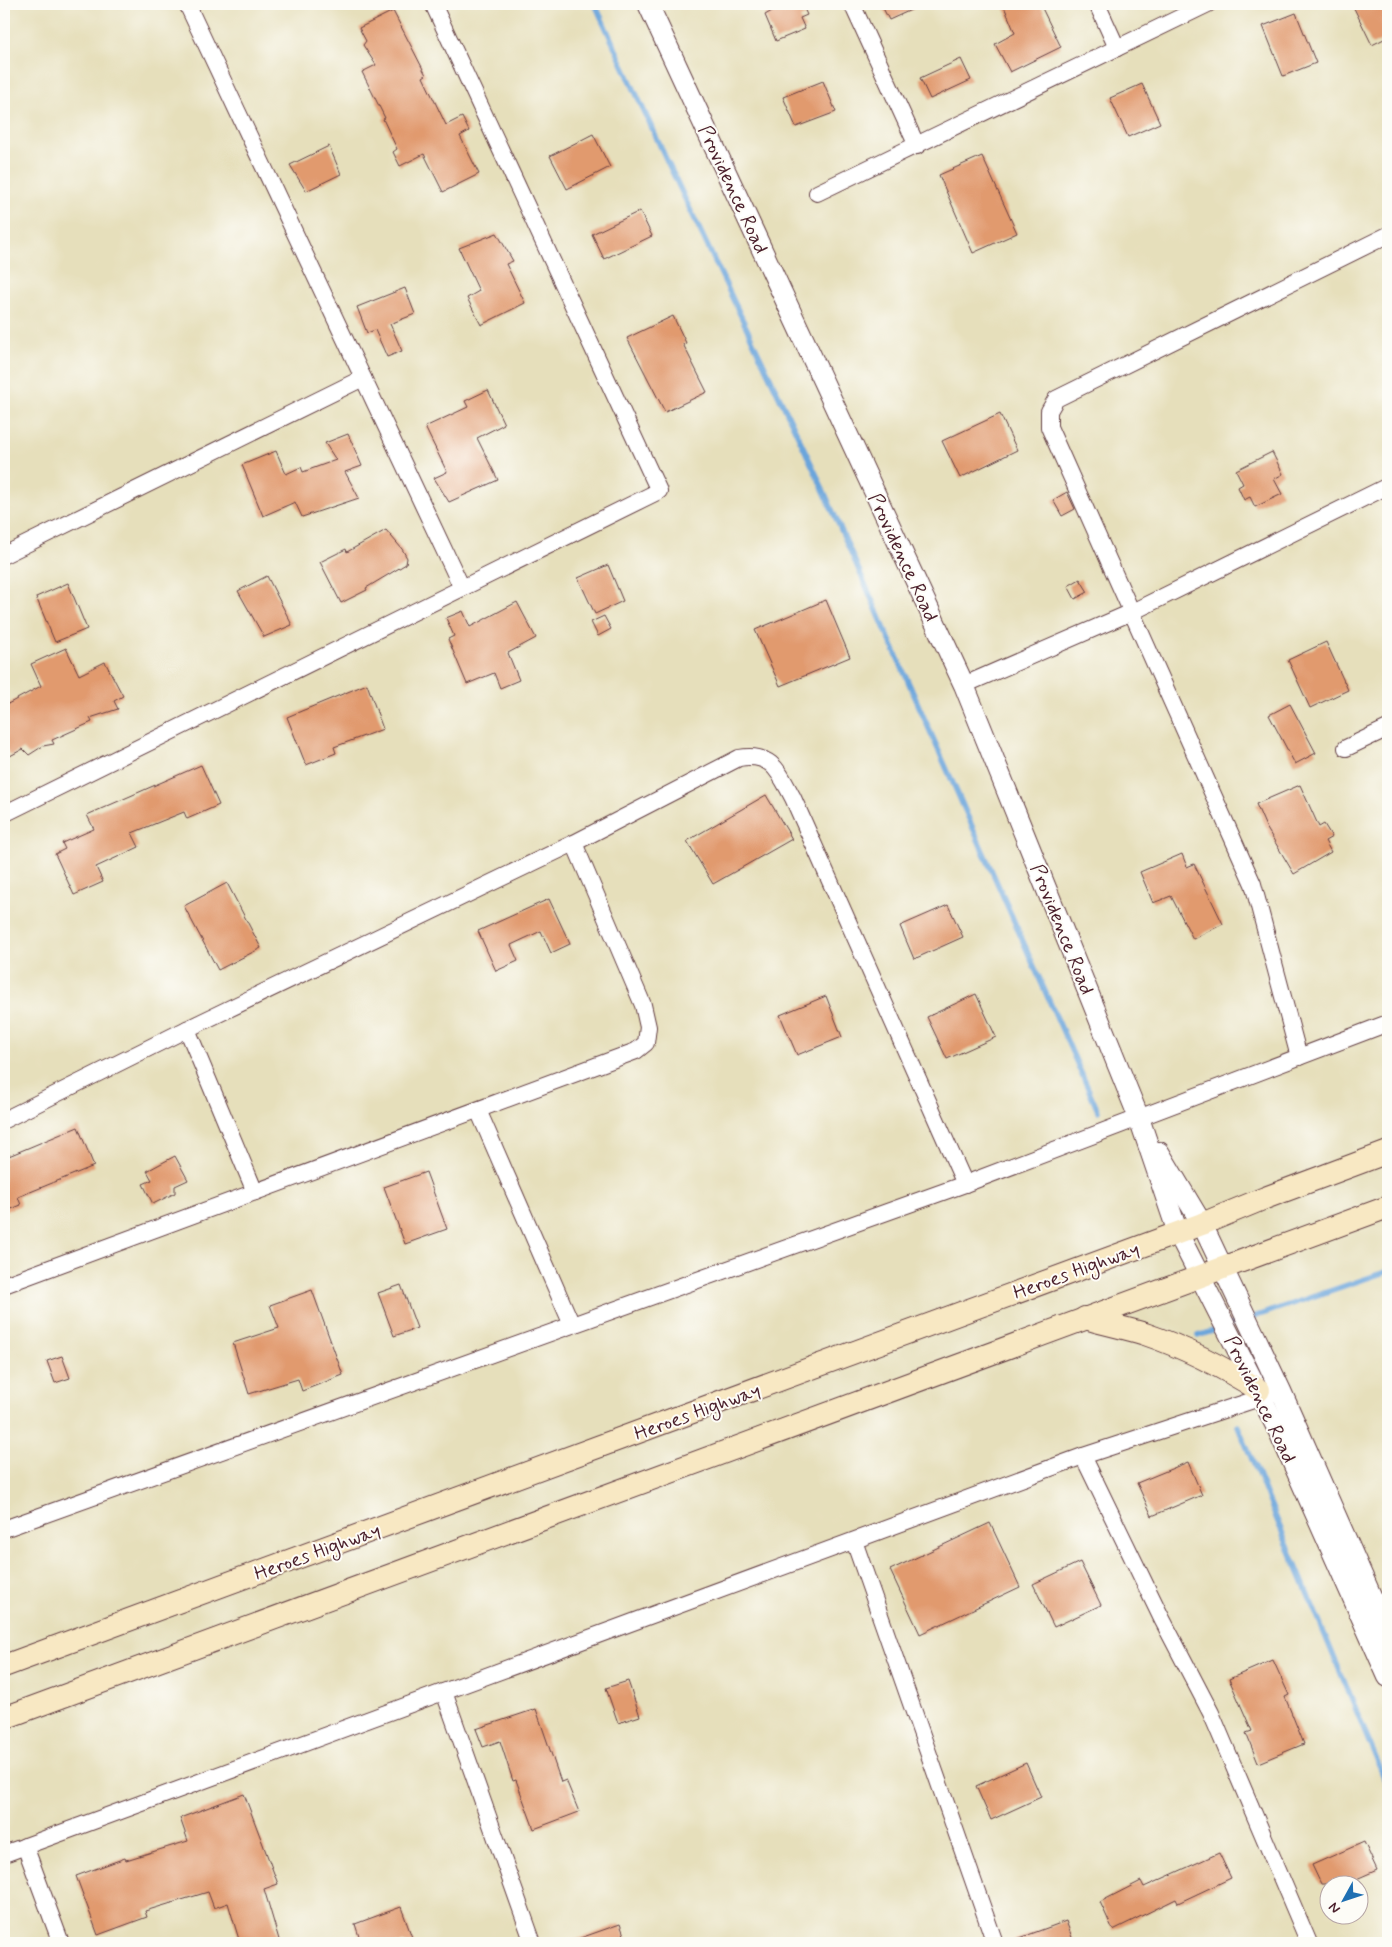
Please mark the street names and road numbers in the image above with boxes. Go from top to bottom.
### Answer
street label: Providence Road [691,121,774,258]
street label: Providence Road [861,489,944,626]
street label: Providence Road [1023,860,1100,999]
street label: Heroes Highway [1010,1236,1144,1308]
street label: Providence Road [1217,1331,1302,1468]
street label: Heroes Highway [631,1377,765,1449]
street label: Heroes Highway [251,1517,385,1589]

